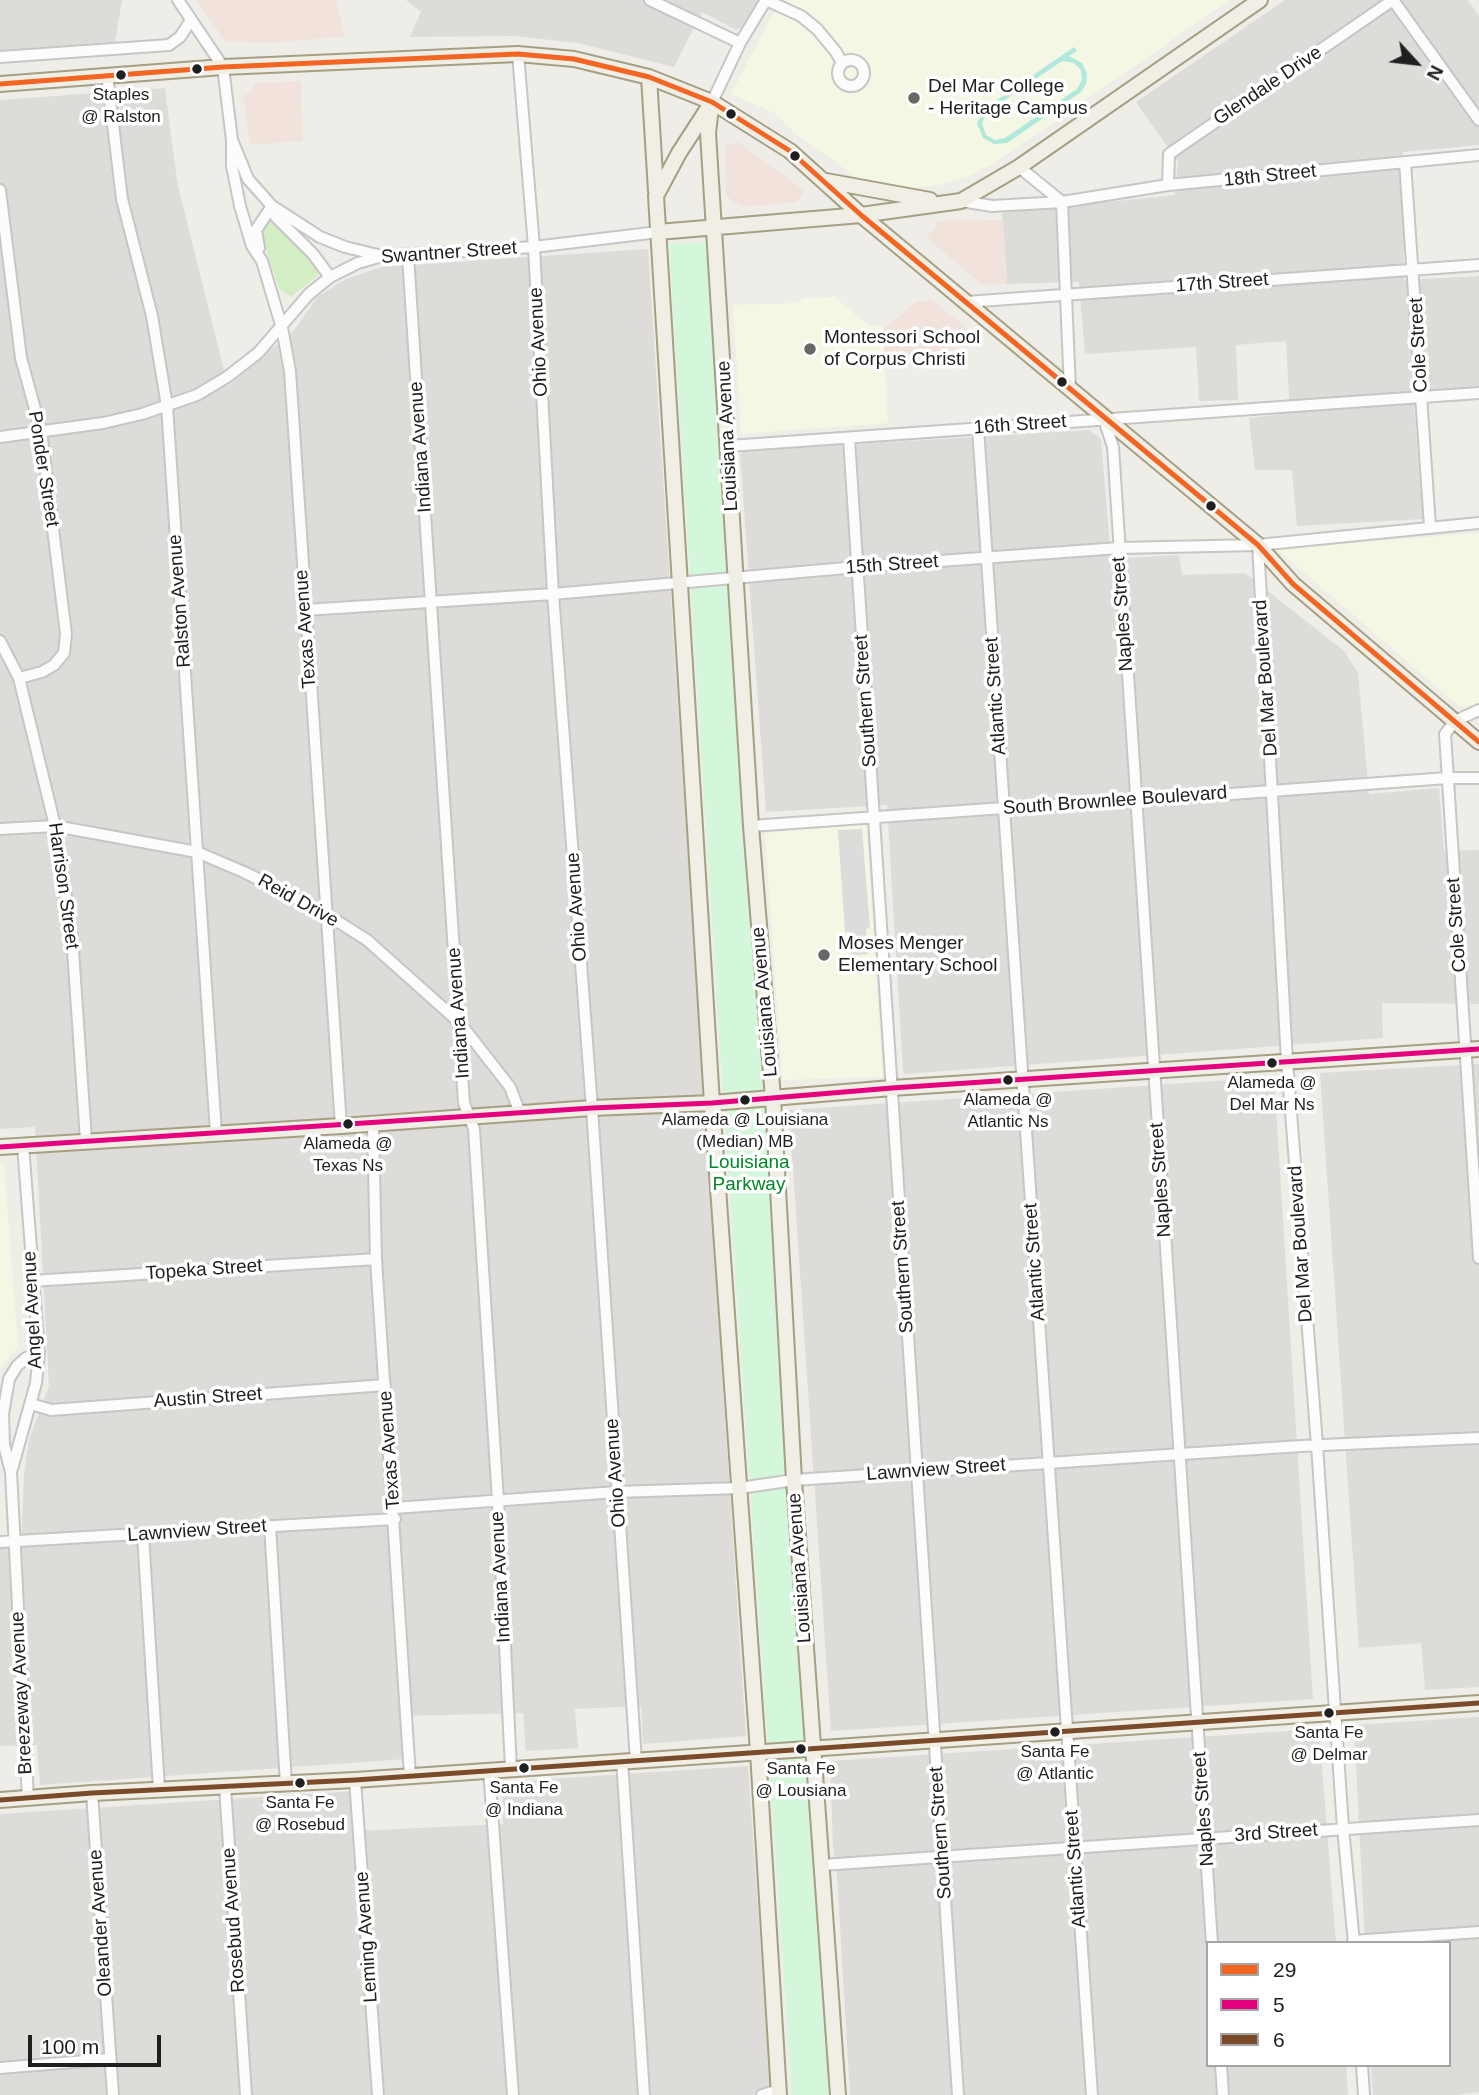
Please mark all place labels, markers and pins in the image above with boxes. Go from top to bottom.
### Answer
unlabelled marker [190,62,204,76]
marker: Staples @ Ralston [114,68,128,82]
place label: Del Mar College - Heritage Campus [928,76,1087,120]
place label: Staples @ Ralston [81,85,161,125]
marker: Del Mar College - Heritage Campus [906,90,922,106]
unlabelled marker [724,107,738,121]
unlabelled marker [788,149,802,163]
place label: Montessori School of Corpus Christi [824,327,980,371]
marker: Montessori School of Corpus Christi [802,341,818,357]
unlabelled marker [1055,375,1069,389]
unlabelled marker [1204,499,1218,513]
place label: Moses Menger Elementary School [838,933,997,977]
marker: Moses Menger Elementary School [816,947,832,963]
marker: Alameda @ Del Mar Ns [1265,1056,1279,1070]
marker: Alameda @ Atlantic Ns [1001,1073,1015,1087]
place label: Alameda @ Del Mar Ns [1227,1073,1317,1113]
place label: Alameda @ Atlantic Ns [963,1090,1053,1130]
marker: Alameda @ Louisiana (Median) MB [738,1093,752,1107]
place label: Alameda @ Louisiana (Median) MB [662,1110,828,1150]
marker: Alameda @ Texas Ns [341,1117,355,1131]
place label: Alameda @ Texas Ns [303,1134,393,1174]
marker: Santa Fe @ Delmar [1322,1706,1336,1720]
place label: Santa Fe @ Delmar [1291,1723,1367,1763]
marker: Santa Fe @ Atlantic [1048,1725,1062,1739]
marker: Santa Fe @ Lousiana [794,1742,808,1756]
place label: Santa Fe @ Atlantic [1016,1742,1094,1782]
place label: Santa Fe @ Lousiana [756,1759,846,1799]
marker: Santa Fe @ Indiana [517,1761,531,1775]
marker: Santa Fe @ Rosebud [293,1776,307,1790]
place label: Santa Fe @ Indiana [485,1778,563,1818]
place label: Santa Fe @ Rosebud [255,1793,345,1833]

